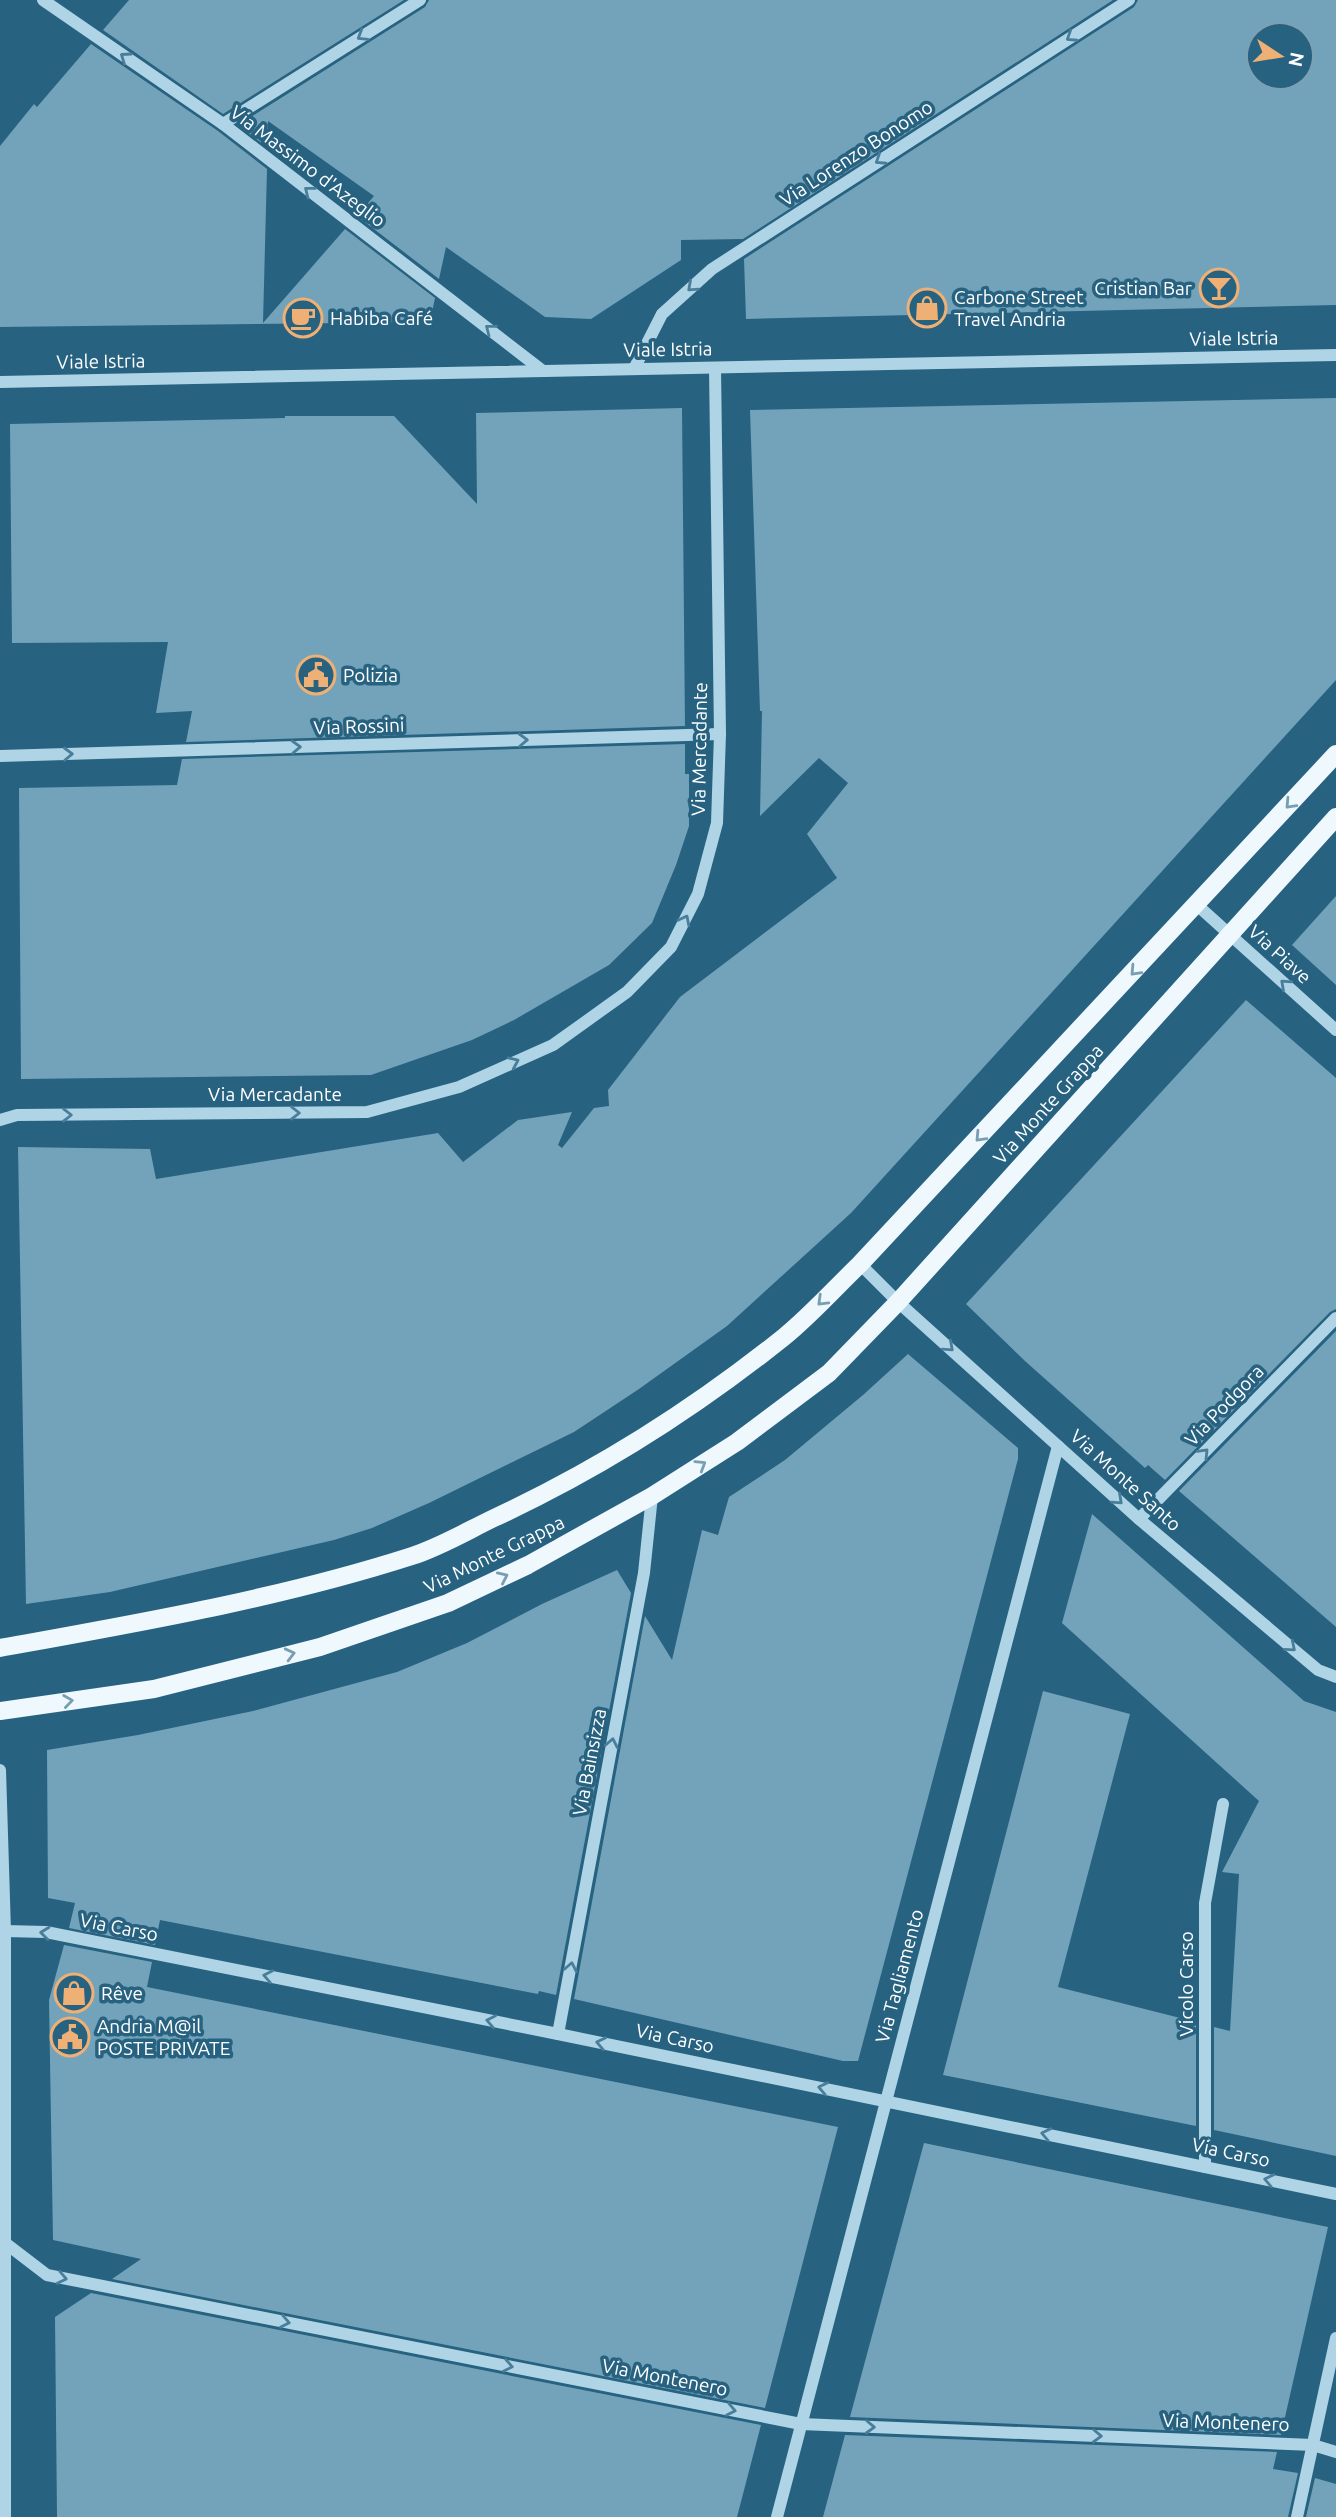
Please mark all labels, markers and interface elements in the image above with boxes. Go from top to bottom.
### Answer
north arrow [1245,21,1315,91]
one-way arrow [357,28,370,41]
one-way arrow [1066,29,1079,41]
text: N [1284,50,1309,69]
one-way arrow [120,53,133,65]
street label: Via Lorenzo Bonomo [776,95,936,211]
street label: Via Massimo d'Azeglio [226,101,390,231]
one-way arrow [875,152,888,165]
one-way arrow [305,186,317,199]
bar icon: Cristian Bar [1198,267,1240,309]
place label: Cristian Bar [1094,277,1192,299]
one-way arrow [687,279,700,292]
place label: Carbone Street Travel Andria [954,286,1084,330]
shop icon: Carbone Street Travel Andria [906,287,948,329]
cafe icon: Habiba Café [282,297,324,339]
place label: Habiba Café [330,307,433,329]
one-way arrow [485,325,497,338]
street label: Viale Istria [1189,326,1279,350]
street label: Viale Istria [623,337,713,361]
street label: Viale Istria [56,349,146,373]
public building icon: Polizia [295,654,337,696]
place label: Polizia [343,664,398,686]
street label: Via Mercadante [687,682,711,816]
street label: Via Rossini [313,713,405,739]
one-way arrow [518,732,529,747]
one-way arrow [291,739,301,755]
one-way arrow [63,746,74,762]
one-way arrow [1285,796,1298,809]
one-way arrow [677,915,691,927]
street label: Via Piave [1244,920,1316,988]
one-way arrow [1131,963,1144,976]
one-way arrow [1281,980,1294,993]
street label: Via Monte Grappa [988,1040,1108,1168]
one-way arrow [507,1057,519,1071]
street label: Via Mercadante [208,1083,342,1105]
one-way arrow [290,1105,301,1121]
one-way arrow [63,1107,73,1123]
one-way arrow [975,1129,988,1142]
one-way arrow [817,1292,830,1305]
one-way arrow [941,1339,954,1352]
street label: Via Podgora [1180,1360,1268,1450]
street label: Via Monte Santo [1066,1425,1186,1535]
one-way arrow [1195,1448,1208,1461]
one-way arrow [693,1460,706,1473]
one-way arrow [1110,1492,1123,1504]
street label: Via Monte Grappa [420,1510,568,1598]
one-way arrow [496,1571,508,1585]
one-way arrow [1283,1639,1296,1651]
one-way arrow [284,1648,296,1662]
one-way arrow [62,1694,73,1709]
street label: Via Bainsizza [568,1707,610,1817]
one-way arrow [604,1737,619,1749]
street label: Via Tagliamento [871,1907,927,2045]
street label: Via Carso [78,1909,160,1945]
one-way arrow [39,1926,50,1941]
street label: Vicolo Carso [1175,1931,1197,2037]
one-way arrow [562,1961,577,1973]
one-way arrow [262,1970,274,1985]
shop icon: Rêve [53,1972,95,2014]
place label: Rêve [101,1982,143,2004]
one-way arrow [485,2014,497,2029]
place label: Andria M@il POSTE PRIVATE [97,2015,230,2059]
public building icon: Andria M@il POSTE PRIVATE [49,2016,91,2058]
street label: Via Carso [634,2019,716,2057]
one-way arrow [595,2036,607,2051]
one-way arrow [817,2082,829,2097]
one-way arrow [1040,2128,1052,2143]
street label: Via Carso [1190,2133,1272,2171]
one-way arrow [1263,2173,1275,2188]
one-way arrow [56,2270,68,2285]
one-way arrow [279,2314,291,2329]
street label: Via Montenero [600,2354,730,2400]
one-way arrow [502,2358,514,2373]
one-way arrow [725,2402,737,2417]
street label: Via Montenero [1162,2409,1290,2435]
one-way arrow [864,2419,875,2434]
one-way arrow [1092,2429,1103,2444]

